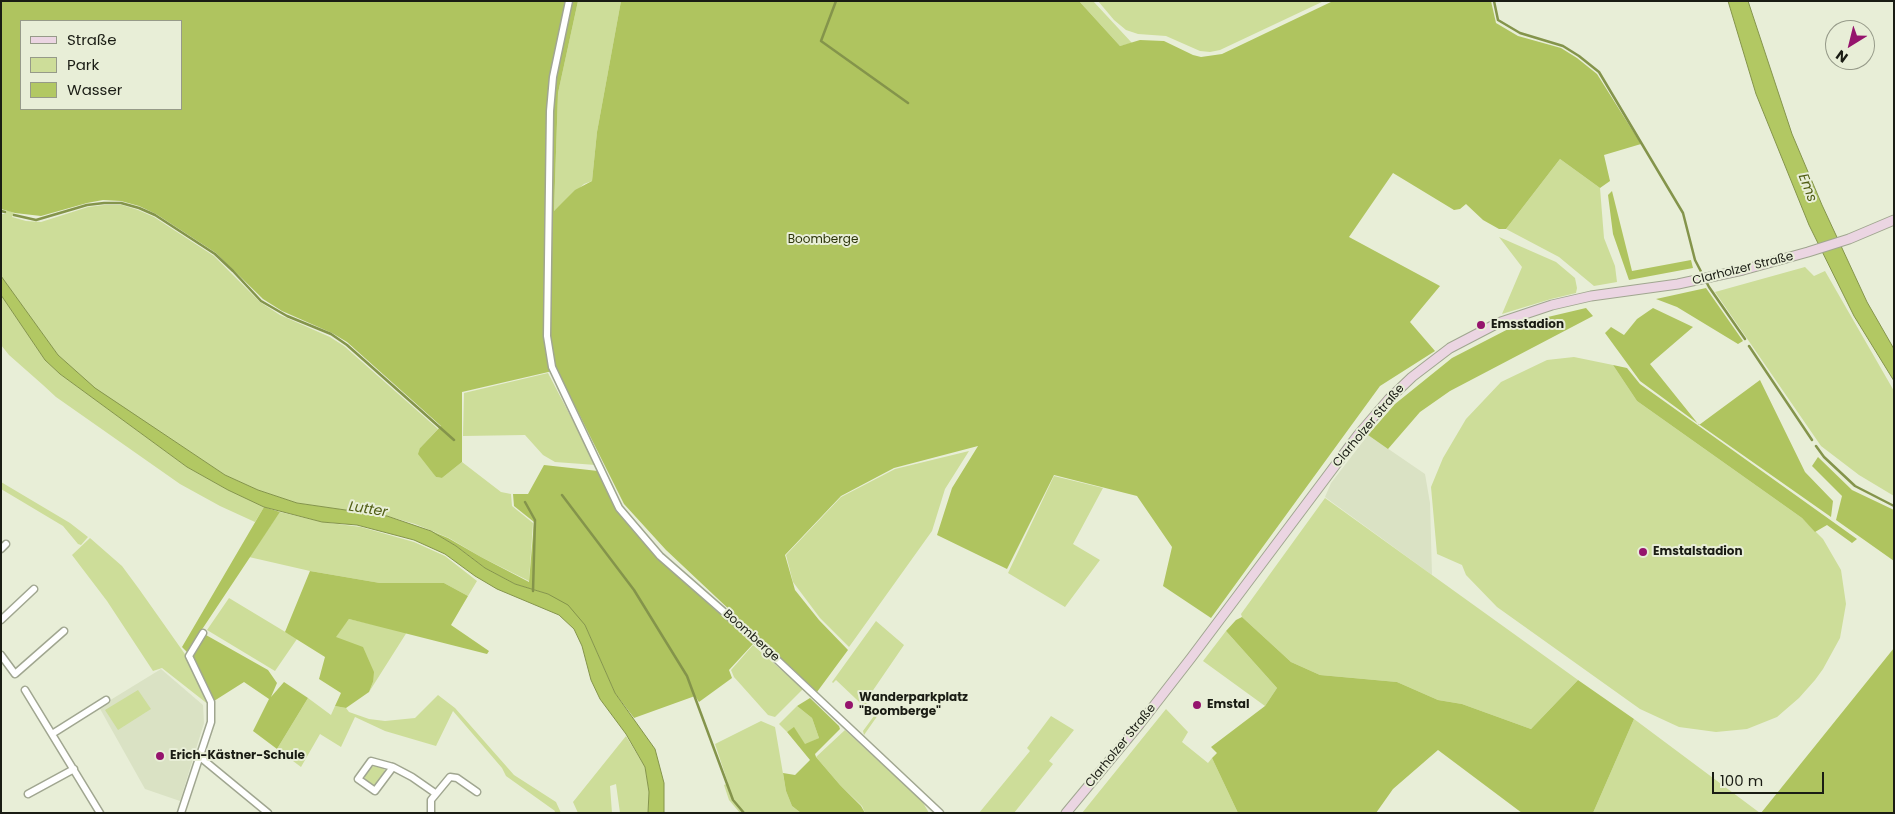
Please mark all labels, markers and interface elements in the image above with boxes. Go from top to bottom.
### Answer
legend [20,20,182,110]
north arrow [1825,20,1875,70]
text: Straße [67,29,117,50]
text: N [1832,45,1852,68]
text: Park [67,54,99,75]
text: Wasser [67,79,122,100]
water label: Ems [1794,171,1820,205]
park label: Boomberge [788,233,858,247]
street label: Clarholzer Straße [1691,250,1795,288]
place label: Emsstadion [1491,318,1564,332]
marker: Emsstadion [1475,319,1487,331]
street label: Clarholzer Straße [1330,382,1408,470]
water label: Lutter [347,499,389,521]
place label: Emstalstadion [1653,545,1743,559]
marker: Emstalstadion [1637,546,1649,558]
street label: Boomberge [720,607,782,665]
place label: Wanderparkplatz "Boomberge" [859,691,968,719]
place label: Emstal [1207,698,1249,712]
marker: Wanderparkplatz "Boomberge" [843,699,855,711]
marker: Emstal [1191,699,1203,711]
street label: Clarholzer Straße [1083,701,1159,791]
place label: Erich-Kästner-Schule [170,749,305,763]
marker: Erich-Kästner-Schule [154,750,166,762]
scale bar [1715,762,1828,794]
text: 100 m [1720,770,1763,791]

